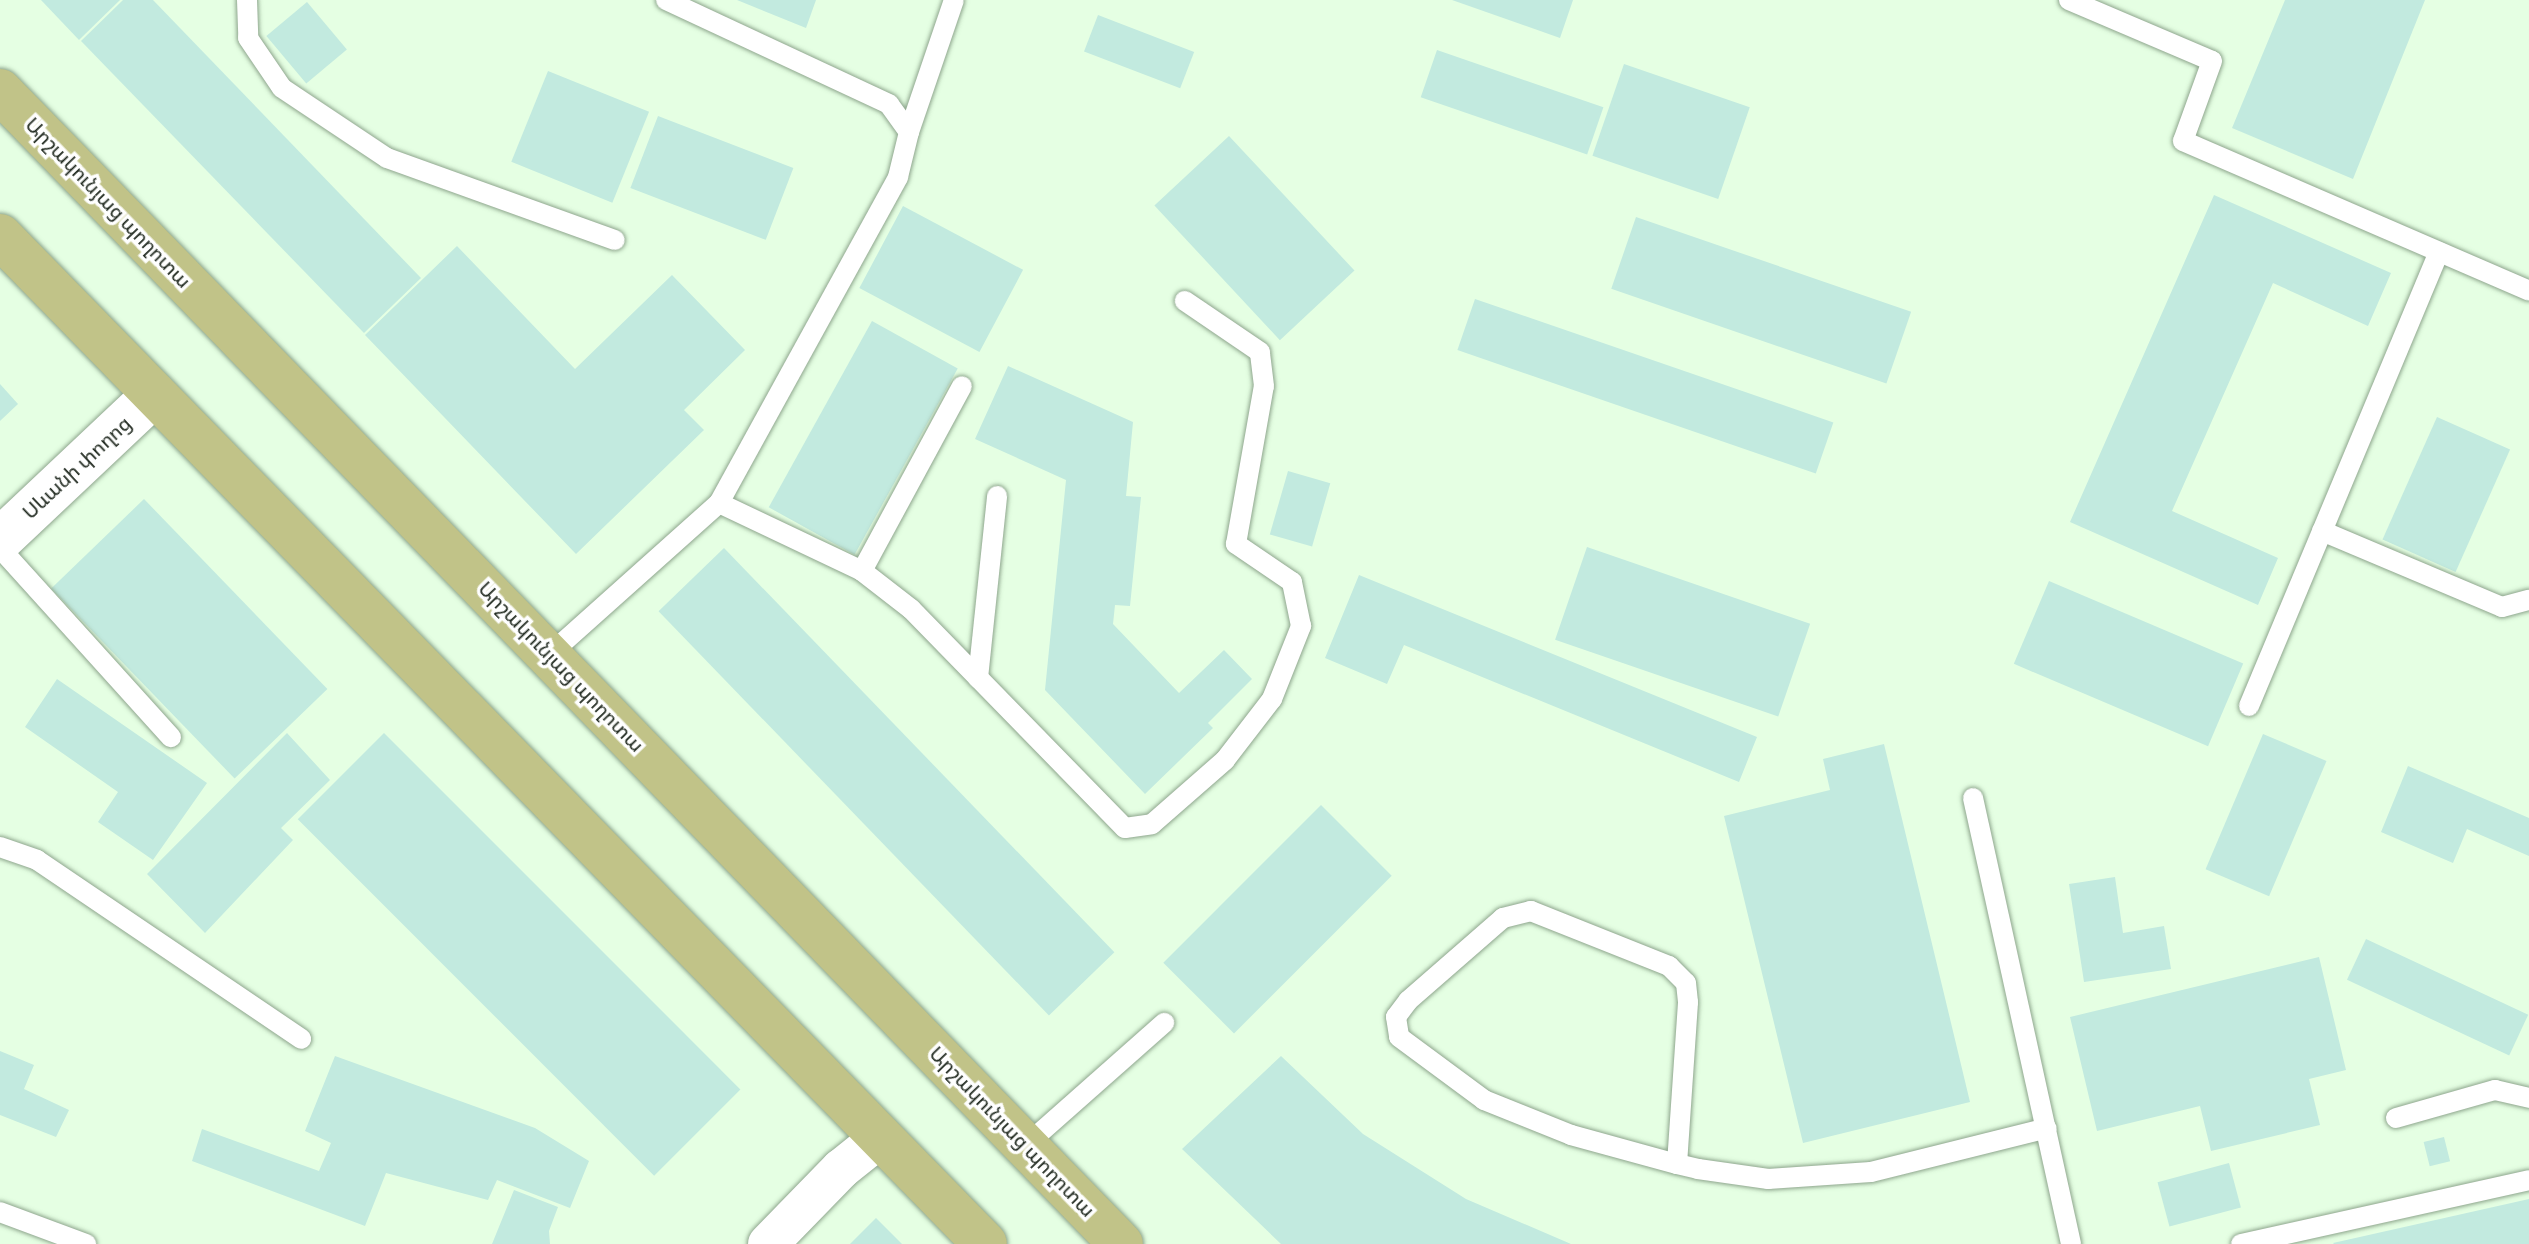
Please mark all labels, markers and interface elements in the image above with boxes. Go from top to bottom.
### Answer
street label: Արշակունյաց պողոտա [20,113,196,293]
street label: Սևանի փողոց [18,412,136,524]
street label: Արշակունյաց պողոտա [473,577,649,757]
street label: Արշակունյաց պողոտա [924,1042,1100,1222]

